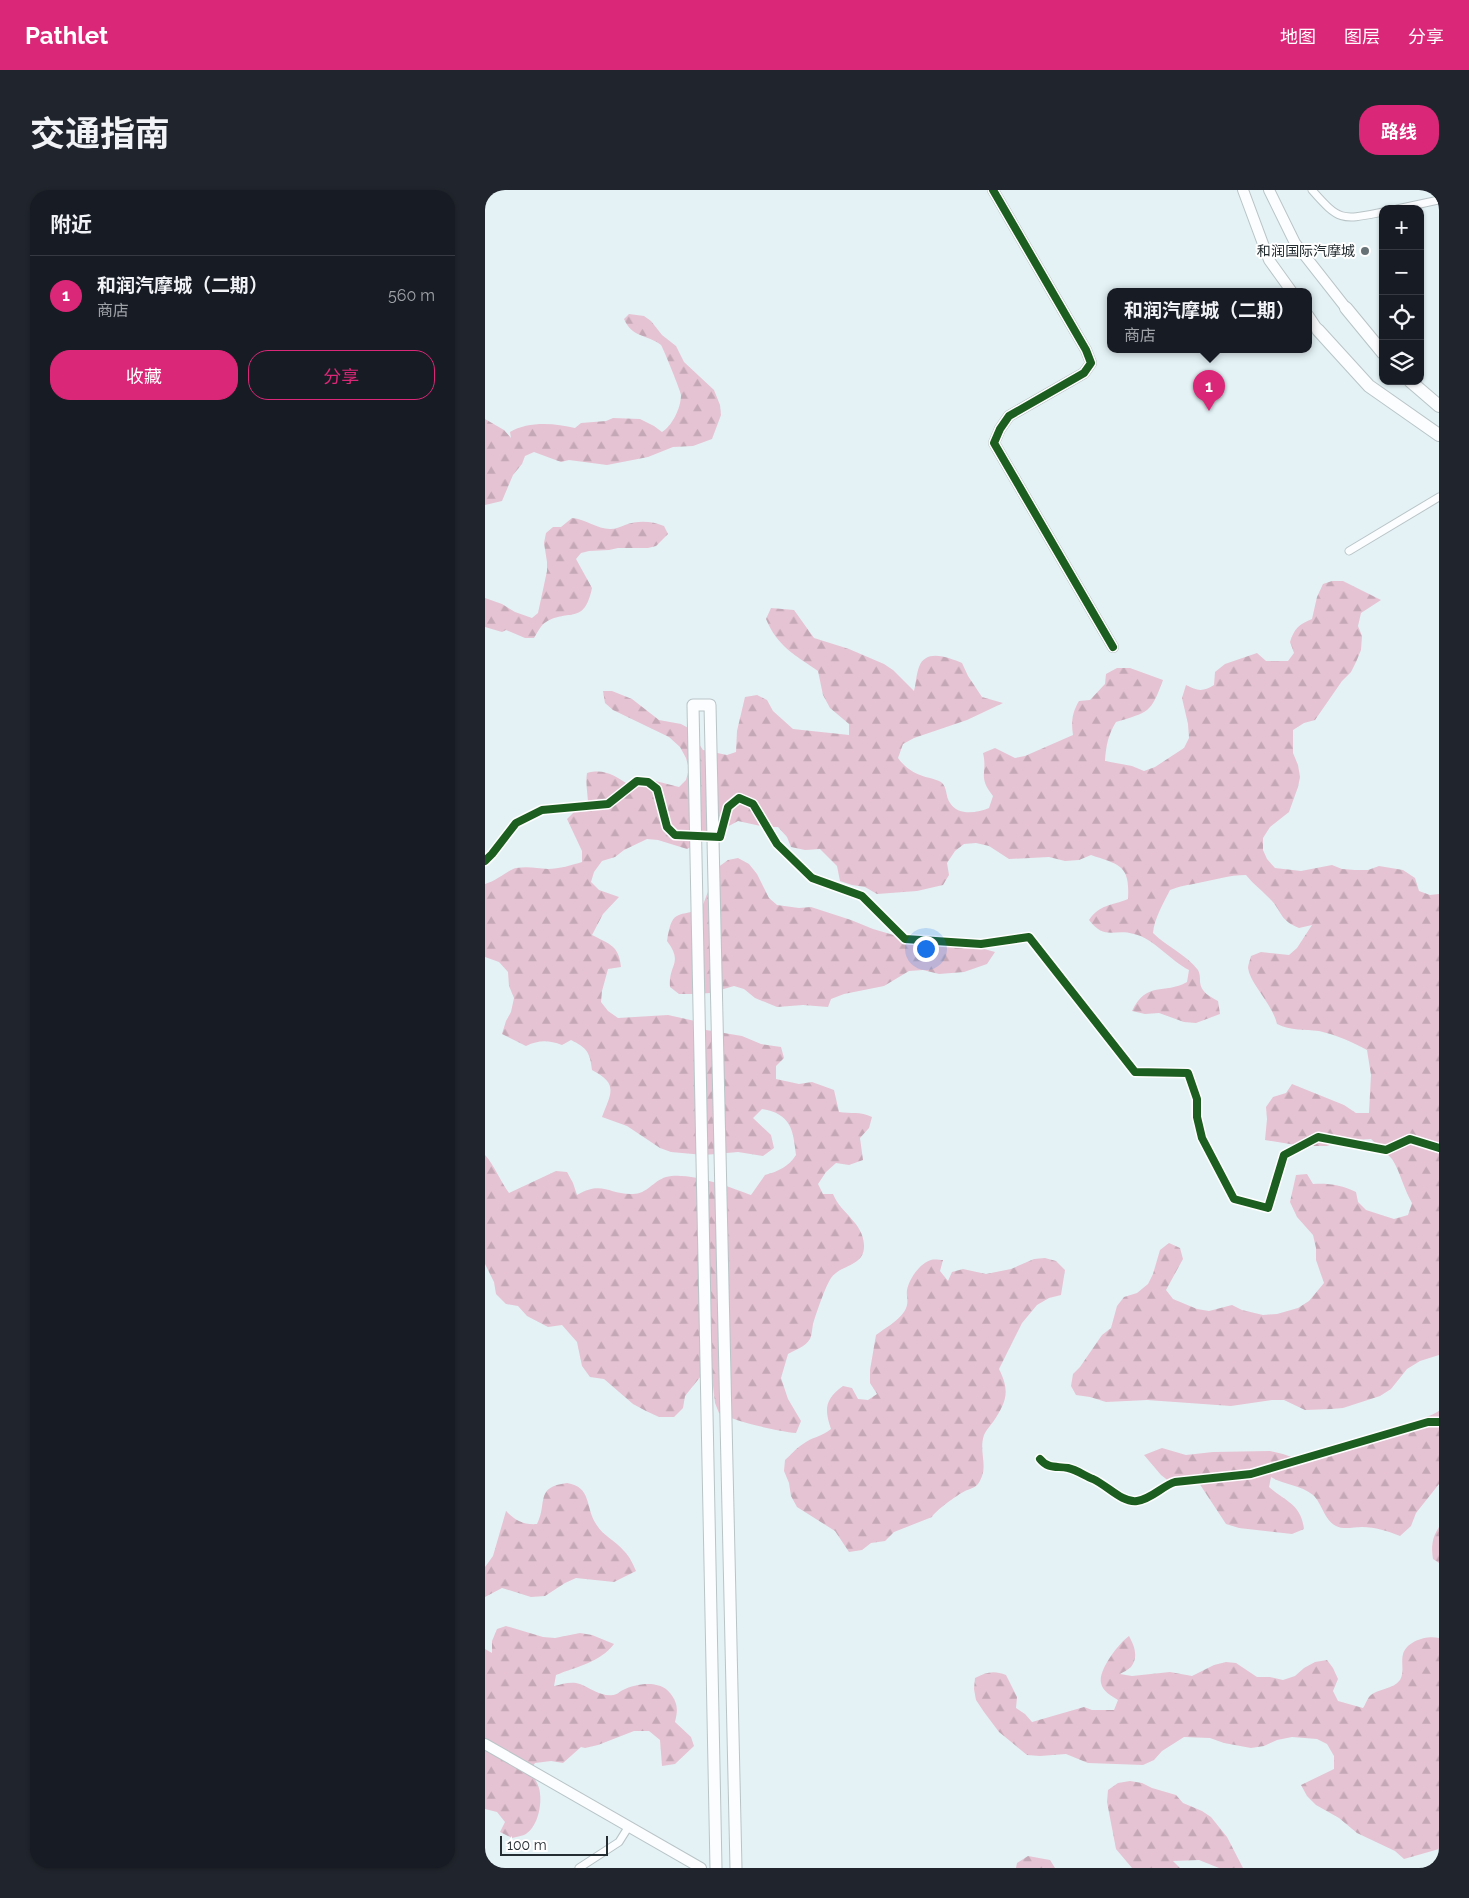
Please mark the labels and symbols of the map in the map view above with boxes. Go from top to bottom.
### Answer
place label: 和润国际汽摩城 [1257,243,1355,259]
marker: 和润国际汽摩城 [1359,245,1371,257]
pin: 1 [1193,370,1225,411]
your location [913,936,939,962]
scale bar [500,1833,607,1856]

